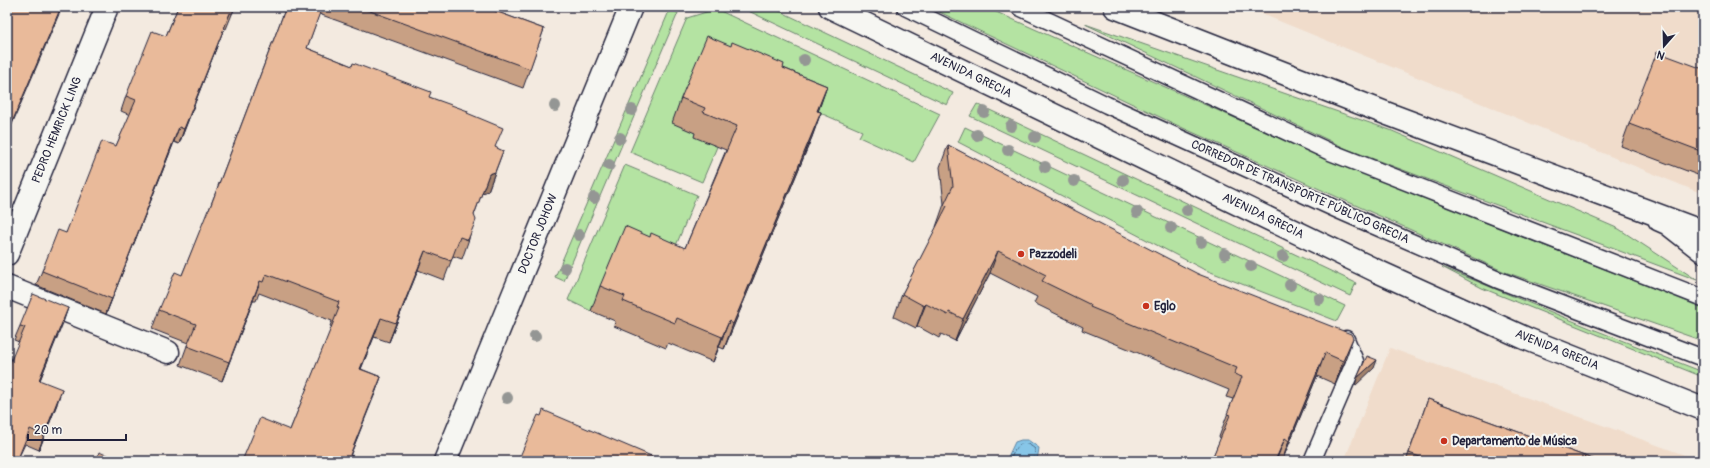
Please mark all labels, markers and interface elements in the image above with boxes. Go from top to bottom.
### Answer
north arrow [1644,26,1684,66]
text: N [1655,47,1666,62]
street label: AVENIDA GRECIA [928,49,1014,101]
street label: PEDRO HEMRICK LING [29,74,85,186]
street label: CORREDOR DE TRANSPORTE PÚBLICO GRECIA [1189,136,1412,247]
street label: AVENIDA GRECIA [1220,190,1306,242]
street label: DOCTOR JOHOW [515,192,561,276]
place label: Pazzodeli [1029,247,1077,262]
marker: Pazzodeli [1016,249,1026,259]
place label: Eglo [1154,299,1176,314]
marker: Eglo [1141,301,1151,311]
street label: AVENIDA GRECIA [1513,326,1601,374]
scale bar [28,416,126,442]
text: 20 m [34,423,63,438]
place label: Departamento de Música [1452,434,1577,449]
marker: Departamento de Música [1439,436,1449,446]

